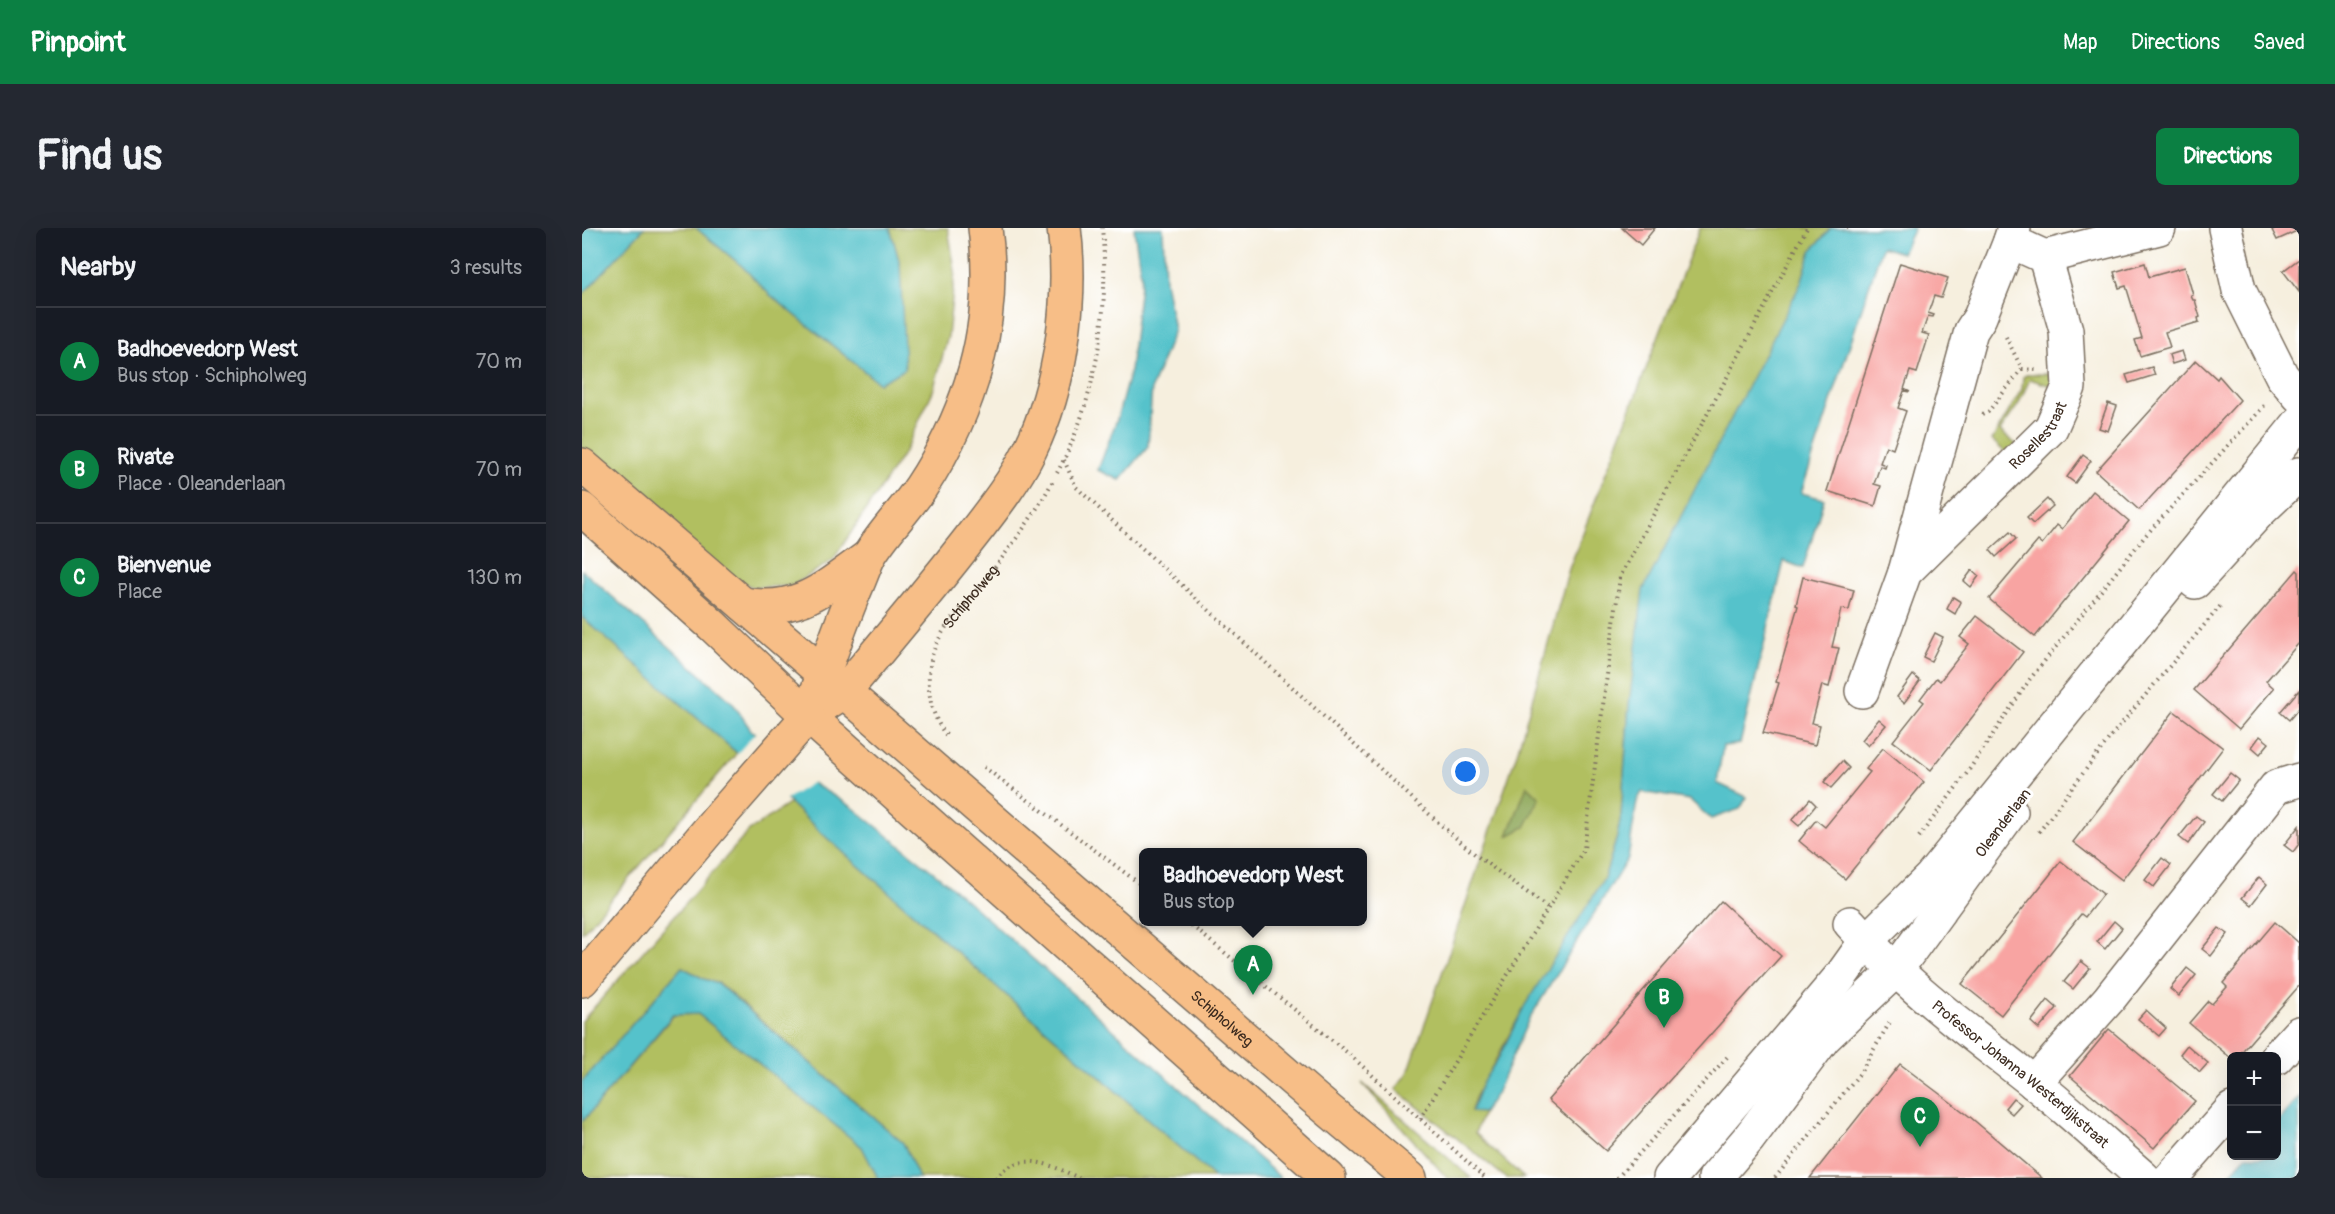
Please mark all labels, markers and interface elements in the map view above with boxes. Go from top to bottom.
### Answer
text: Pinpoint [30,25,126,60]
text: Map [2063,29,2098,56]
text: Directions [2131,29,2220,56]
text: Saved [2253,29,2305,56]
button: Directions [2156,128,2299,185]
text: Find us [36,130,162,182]
text: Nearby [60,251,136,283]
text: 3 results [450,255,522,280]
text: Badhoevedorp West [117,335,298,363]
text: A [73,349,86,374]
text: 70 m [476,349,522,374]
text: Bus stop · Schipholweg [117,363,307,388]
street label: Rosellestraat [2005,398,2072,474]
text: Rivate [117,443,174,471]
text: B [74,457,85,482]
text: 70 m [476,457,522,482]
text: Place · Oleanderlaan [117,471,286,496]
text: Bienvenue [117,551,211,579]
street label: Schipholweg [939,562,1003,633]
text: C [73,565,86,590]
text: 130 m [467,565,522,590]
text: Place [117,579,162,604]
your location [1451,757,1480,786]
street label: Oleanderlaan [1971,785,2035,861]
popup [1139,848,1367,926]
text: Badhoevedorp West [1163,861,1343,889]
text: Bus stop [1163,889,1235,914]
pin: A [1234,946,1272,995]
pin: B [1644,978,1684,1028]
street label: Schipholweg [1186,986,1257,1051]
street label: Professor Johanna Westerdijkstraat [1927,996,2113,1153]
map controls [2227,1052,2281,1160]
button: + [2227,1052,2281,1106]
pin: C [1900,1098,1940,1147]
button: − [2227,1106,2281,1160]

